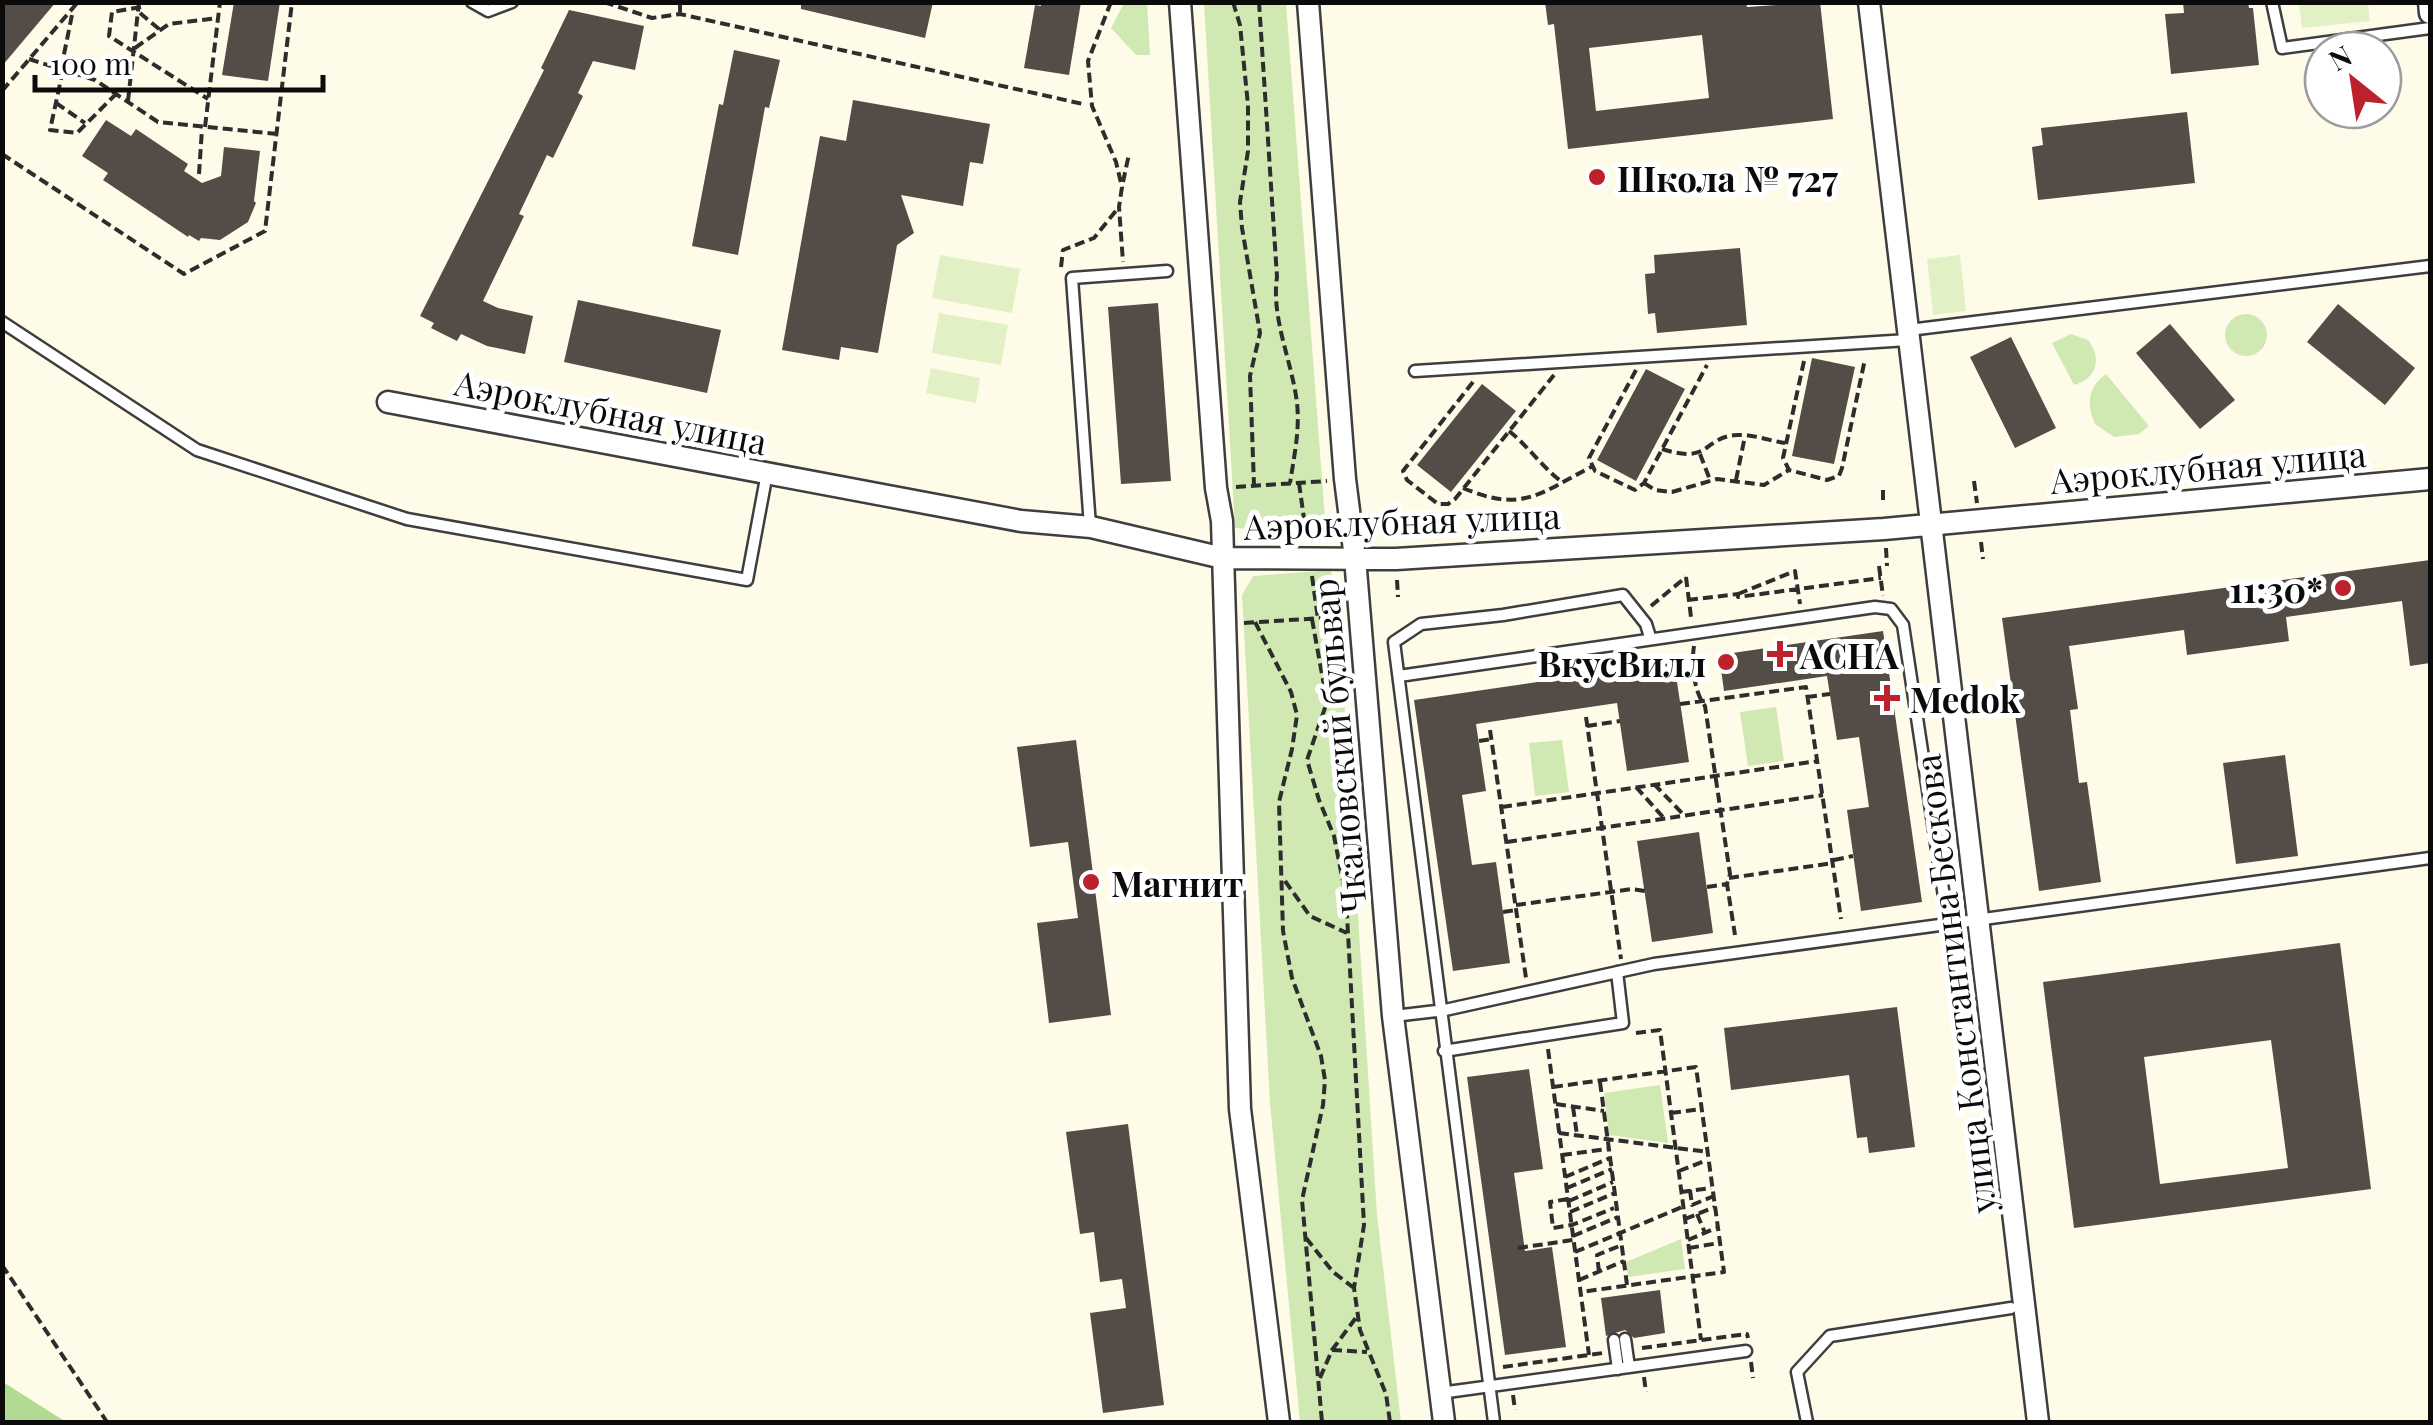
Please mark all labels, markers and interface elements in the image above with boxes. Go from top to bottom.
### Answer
scale bar [35,30,322,92]
north arrow [2303,30,2403,130]
text: N [2322,36,2358,78]
text: 100 m [50,43,132,83]
place label: Школа № 727 [1617,154,1838,201]
marker: Школа № 727 [1586,166,1608,188]
street label: Аэроклубная улица [450,358,772,464]
street label: Аэроклубная улица [2047,429,2368,503]
street label: Аэроклубная улица [1242,491,1562,549]
place label: 11:30* [2230,565,2323,612]
street label: Чкаловский бульвар [1300,577,1376,915]
marker: 11:30* [2332,577,2354,599]
place label: АСНА [1799,631,1899,678]
place label: ВкусВилл [1538,639,1706,686]
marker: АСНА [1769,643,1791,665]
marker: ВкусВилл [1715,651,1737,673]
place label: Medok [1910,675,2021,722]
marker: Medok [1874,685,1900,711]
street label: улица Константина Бескова [1902,751,2006,1217]
place label: Магнит [1111,859,1243,906]
marker: Магнит [1080,871,1102,893]

